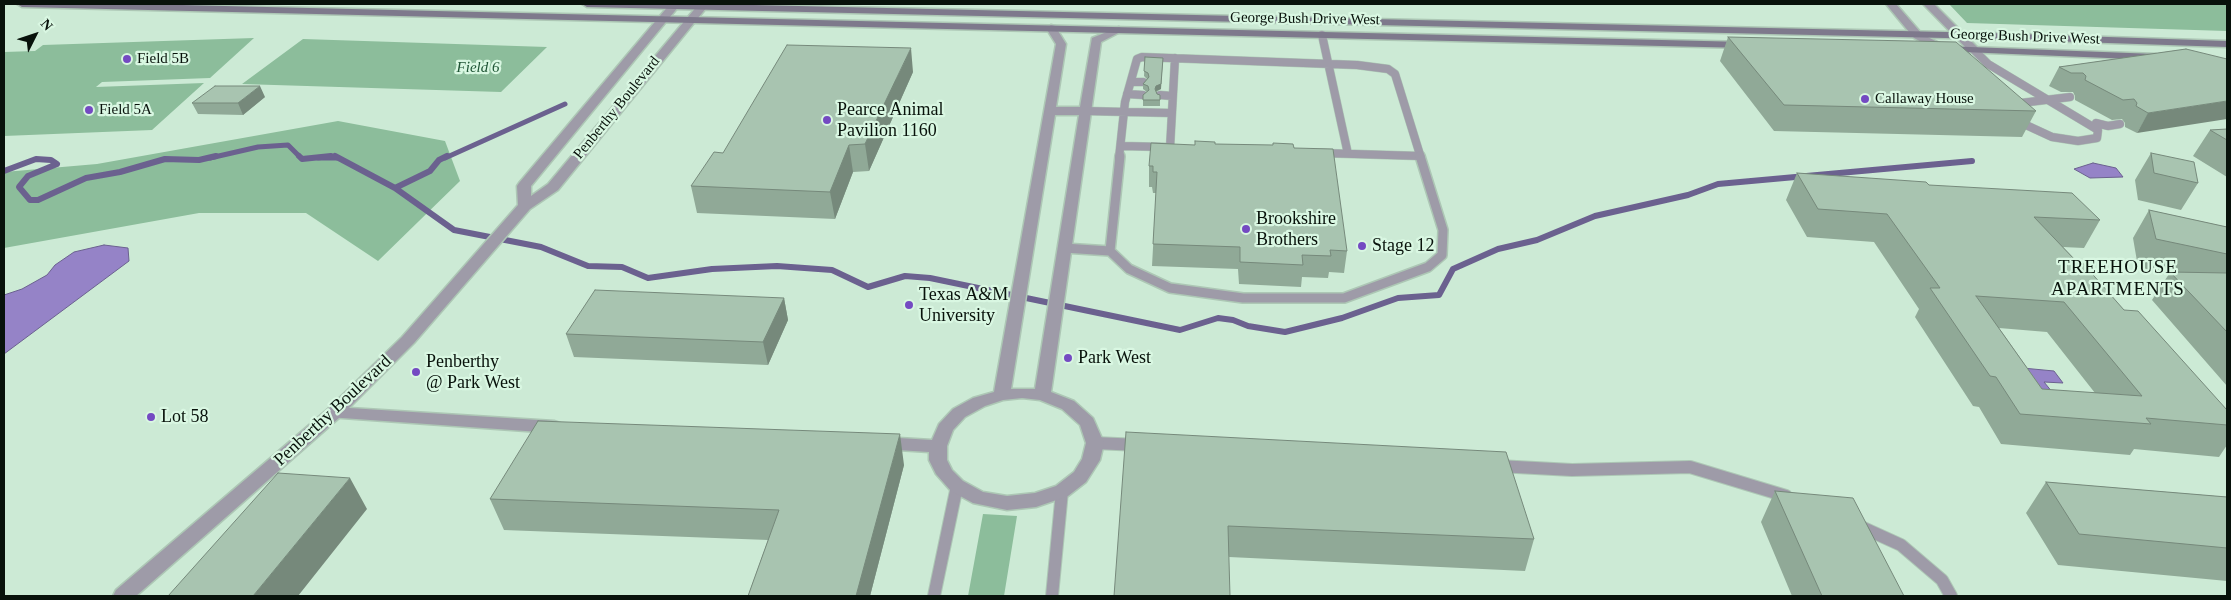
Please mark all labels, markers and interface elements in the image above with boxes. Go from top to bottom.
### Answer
street label: George Bush Drive West [1230,9,1380,29]
north arrow [10,10,60,60]
text: N [38,16,56,34]
street label: George Bush Drive West [1950,25,2100,49]
place label: Field 5B [137,50,189,68]
marker: Field 5B [121,53,133,65]
street label: Penberthy Boulevard [570,53,664,163]
park label: Field 6 [457,59,499,77]
place label: Callaway House [1875,90,1974,108]
marker: Callaway House [1859,93,1871,105]
place label: Pearce Animal Pavilion 1160 [837,99,943,142]
place label: Field 5A [99,101,152,119]
marker: Field 5A [83,104,95,116]
marker: Pearce Animal Pavilion 1160 [821,114,833,126]
place label: Brookshire Brothers [1256,208,1336,250]
marker: Brookshire Brothers [1240,223,1252,235]
place label: Stage 12 [1372,235,1434,257]
marker: Stage 12 [1356,240,1368,252]
district label: TREEHOUSE APARTMENTS [2050,257,2186,301]
place label: Texas A&M University [919,284,1008,326]
marker: Texas A&M University [903,299,915,311]
place label: Park West [1078,347,1151,369]
street label: Penberthy Boulevard [270,351,396,471]
place label: Penberthy @ Park West [426,351,520,394]
marker: Park West [1062,352,1074,364]
marker: Penberthy @ Park West [410,366,422,378]
place label: Lot 58 [161,406,208,428]
marker: Lot 58 [145,411,157,423]

